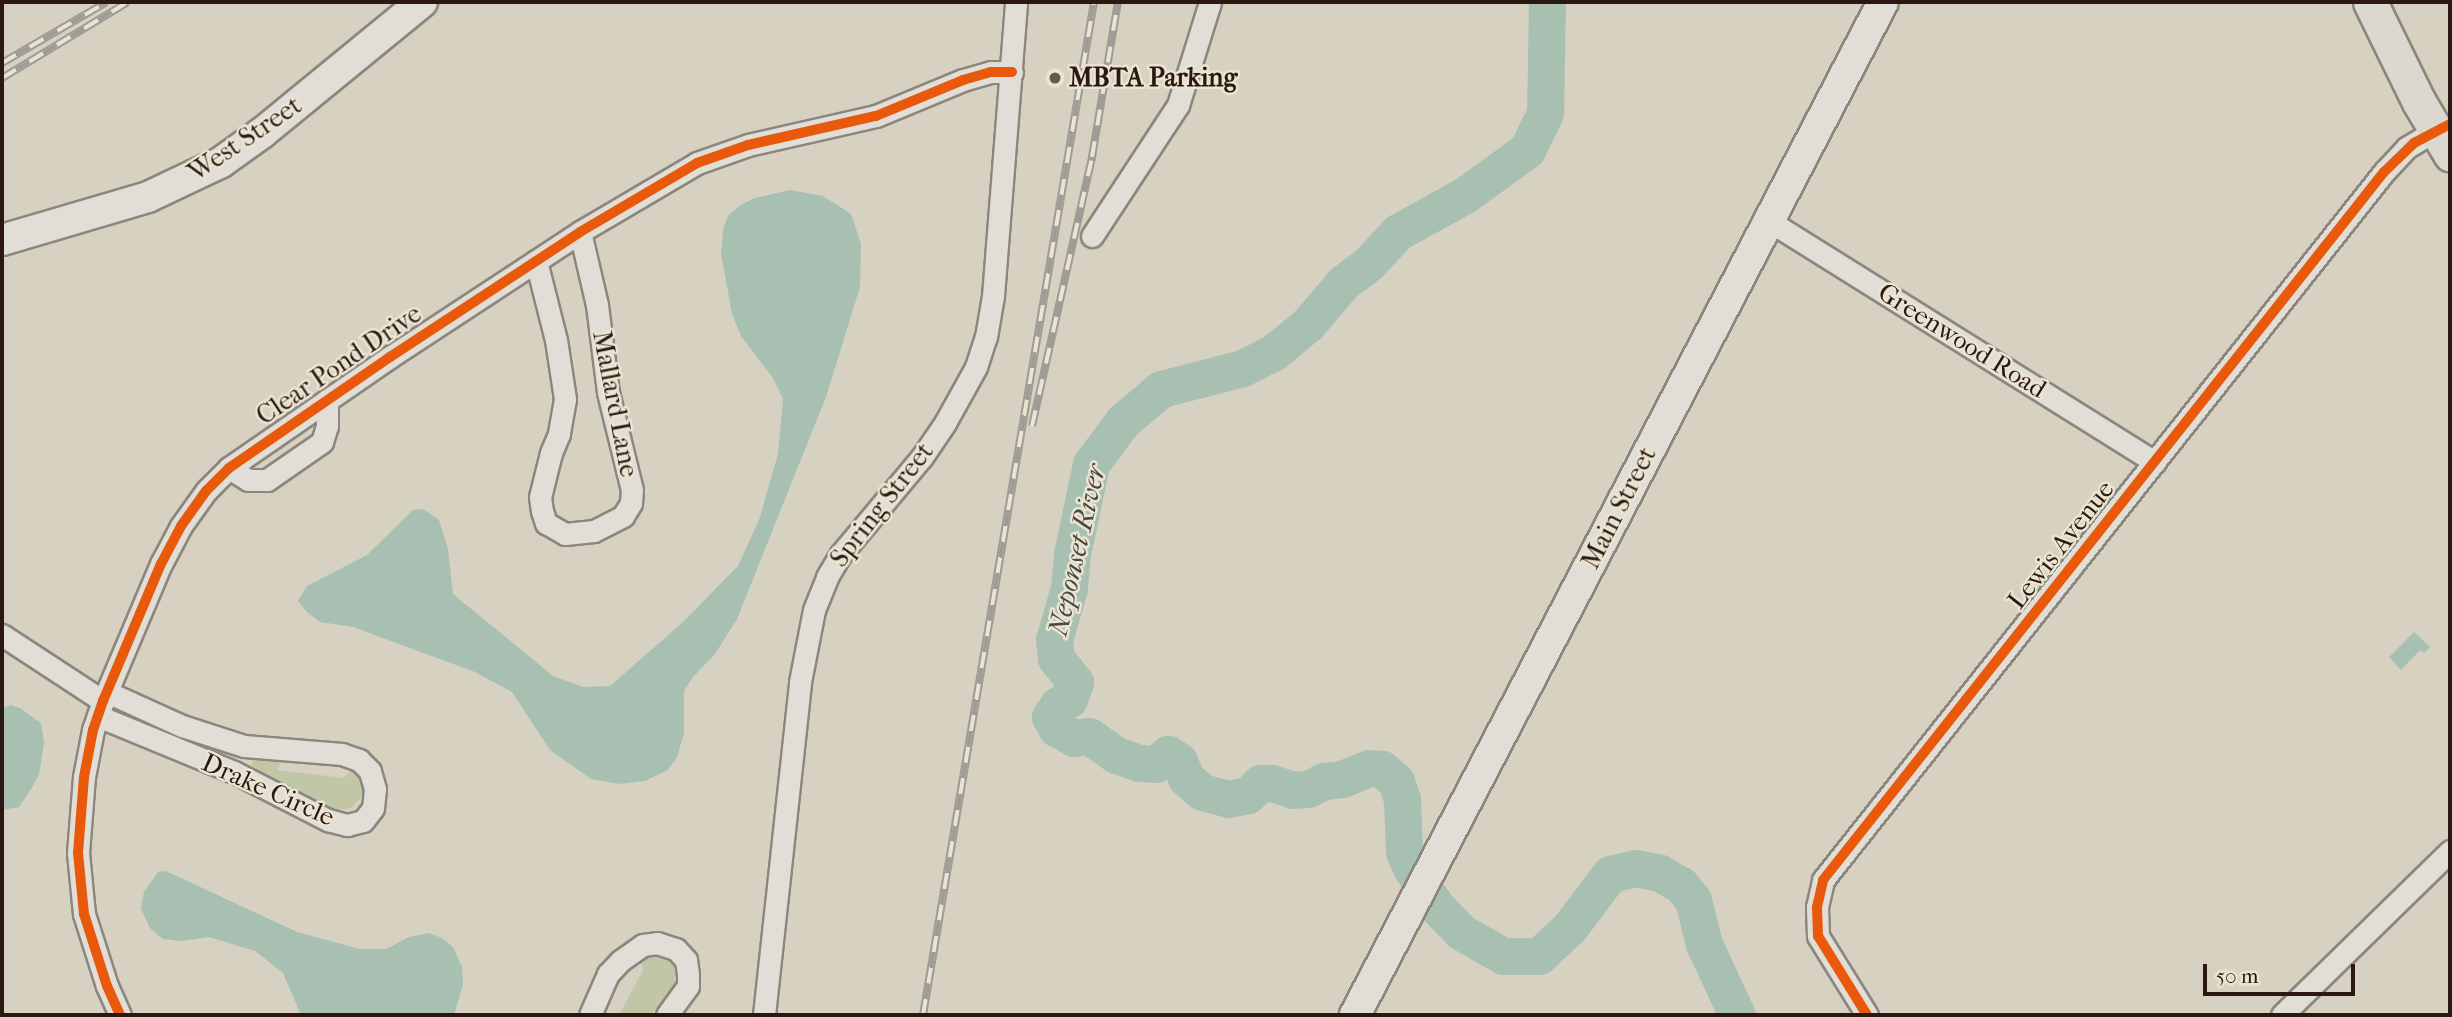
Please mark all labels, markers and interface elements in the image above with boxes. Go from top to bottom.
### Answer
place label: MBTA Parking [1069,62,1237,94]
marker: MBTA Parking [1047,70,1063,86]
street label: West Street [182,90,308,188]
street label: Greenwood Road [1872,277,2052,405]
street label: Clear Pond Drive [251,298,427,432]
street label: Mallard Lane [586,328,644,480]
street label: Spring Street [824,437,940,573]
street label: Main Street [1575,442,1663,574]
water label: Neponset River [1041,461,1113,639]
street label: Lewis Avenue [2001,474,2121,616]
street label: Drake Circle [197,747,339,833]
scale bar [2207,950,2359,994]
text: 50 m [2216,964,2259,988]

